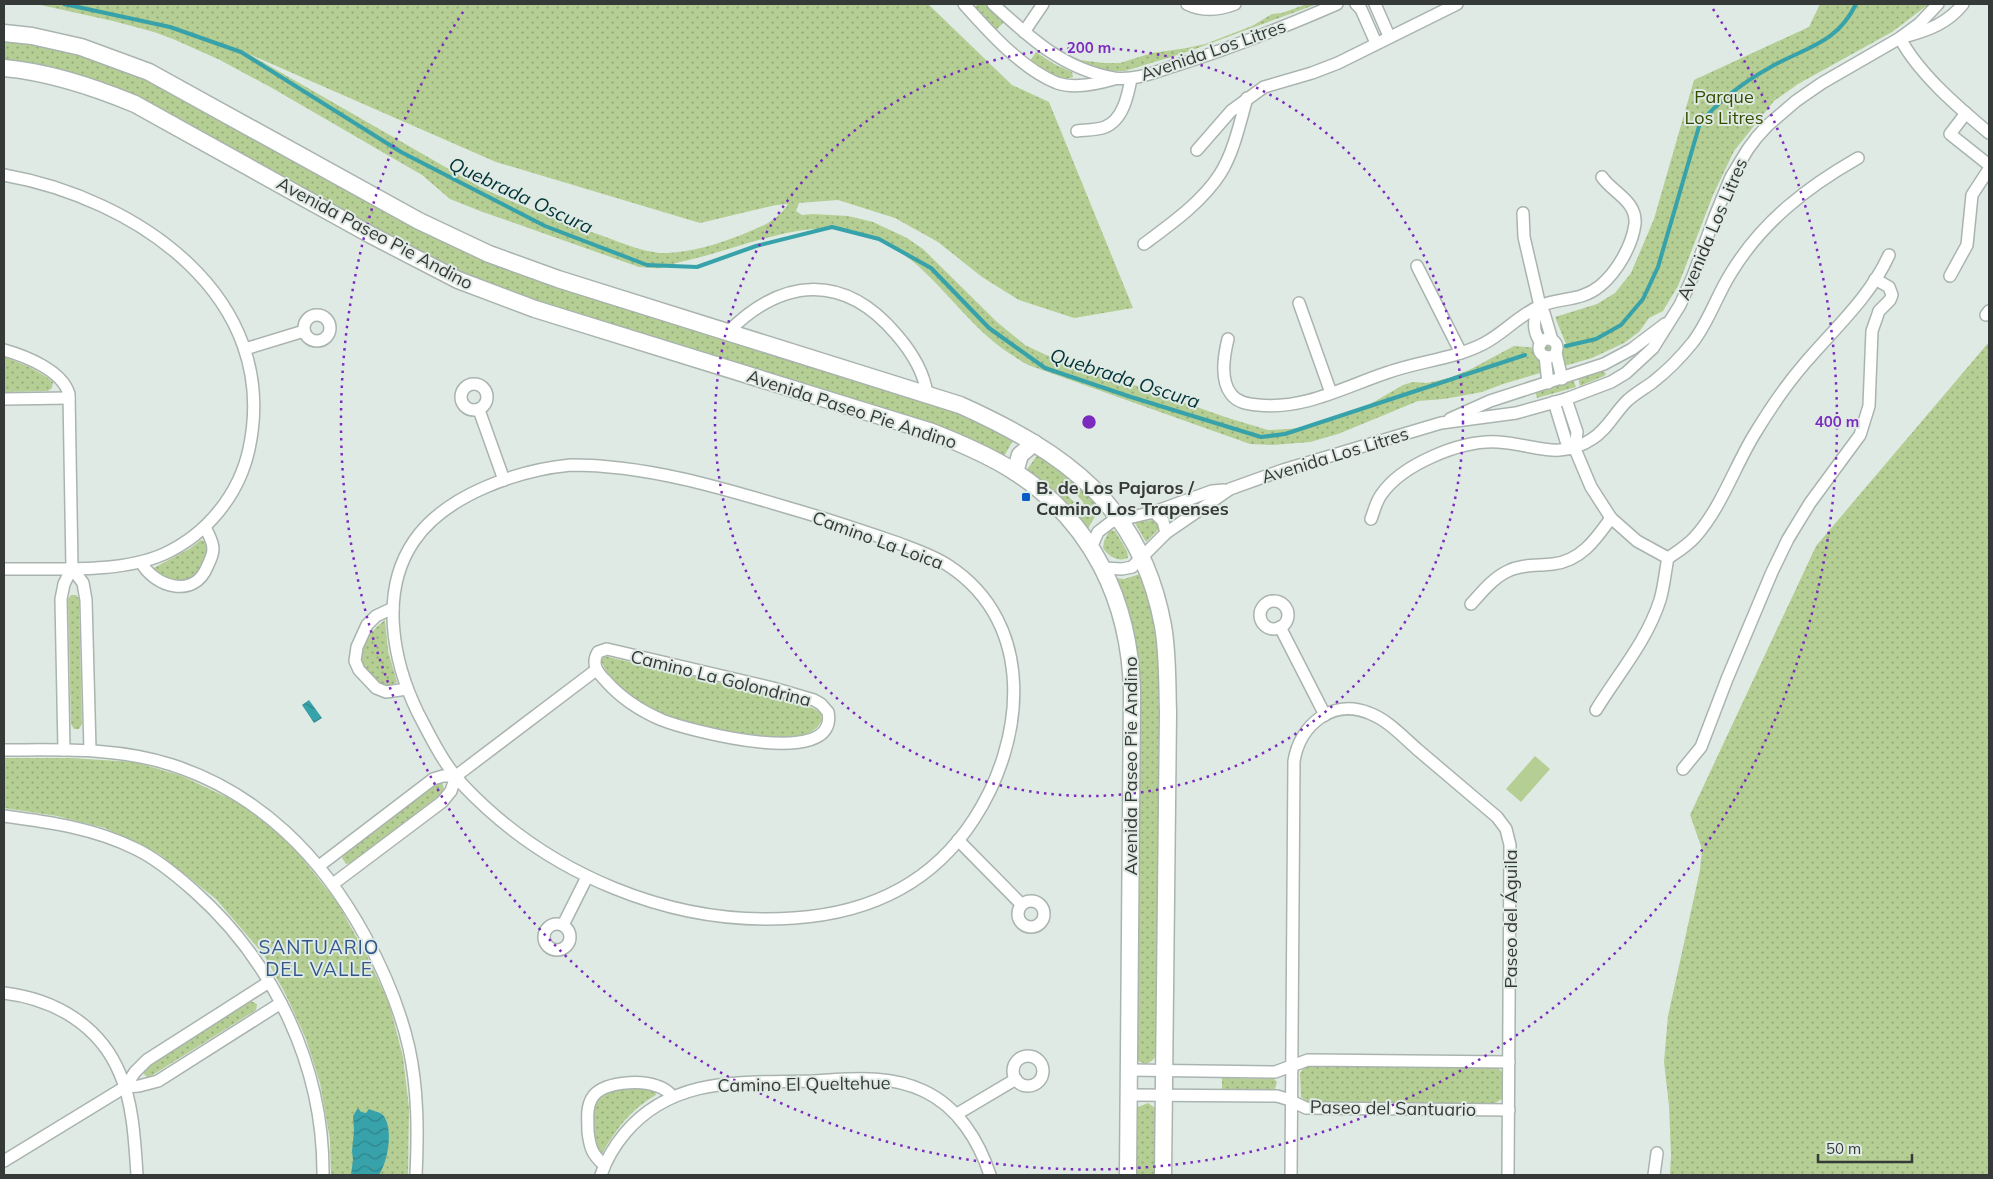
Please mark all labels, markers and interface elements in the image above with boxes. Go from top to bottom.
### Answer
street label: Avenida Los Litres [1137,14,1289,86]
text: 200 m [1067,38,1111,57]
park label: Parque Los Litres [1684,85,1764,129]
water label: Quebrada Oscura [445,151,597,239]
street label: Avenida Los Litres [1672,154,1752,304]
street label: Avenida Paseo Pie Andino [273,171,477,295]
water label: Quebrada Oscura [1047,342,1203,414]
street label: Avenida Paseo Pie Andino [744,364,960,454]
text: 400 m [1815,412,1859,431]
centre of rings [1080,413,1098,431]
street label: Avenida Los Litres [1259,422,1411,488]
place label: B. de Los Pajaros / Camino Los Trapenses [1036,476,1229,520]
marker: B. de Los Pajaros / Camino Los Trapenses [1020,491,1032,503]
street label: Camino La Loica [809,506,947,574]
street label: Camino La Golondrina [628,644,814,712]
street label: Avenida Paseo Pie Andino [1119,656,1142,876]
street label: Paseo del Águila [1499,849,1522,989]
district label: SANTUARIO DEL VALLE [259,935,379,981]
street label: Camino El Queltehue [717,1071,891,1097]
street label: Paseo del Santuario [1310,1095,1476,1121]
scale bar [1818,1132,1912,1164]
text: 50 m [1826,1139,1861,1158]

